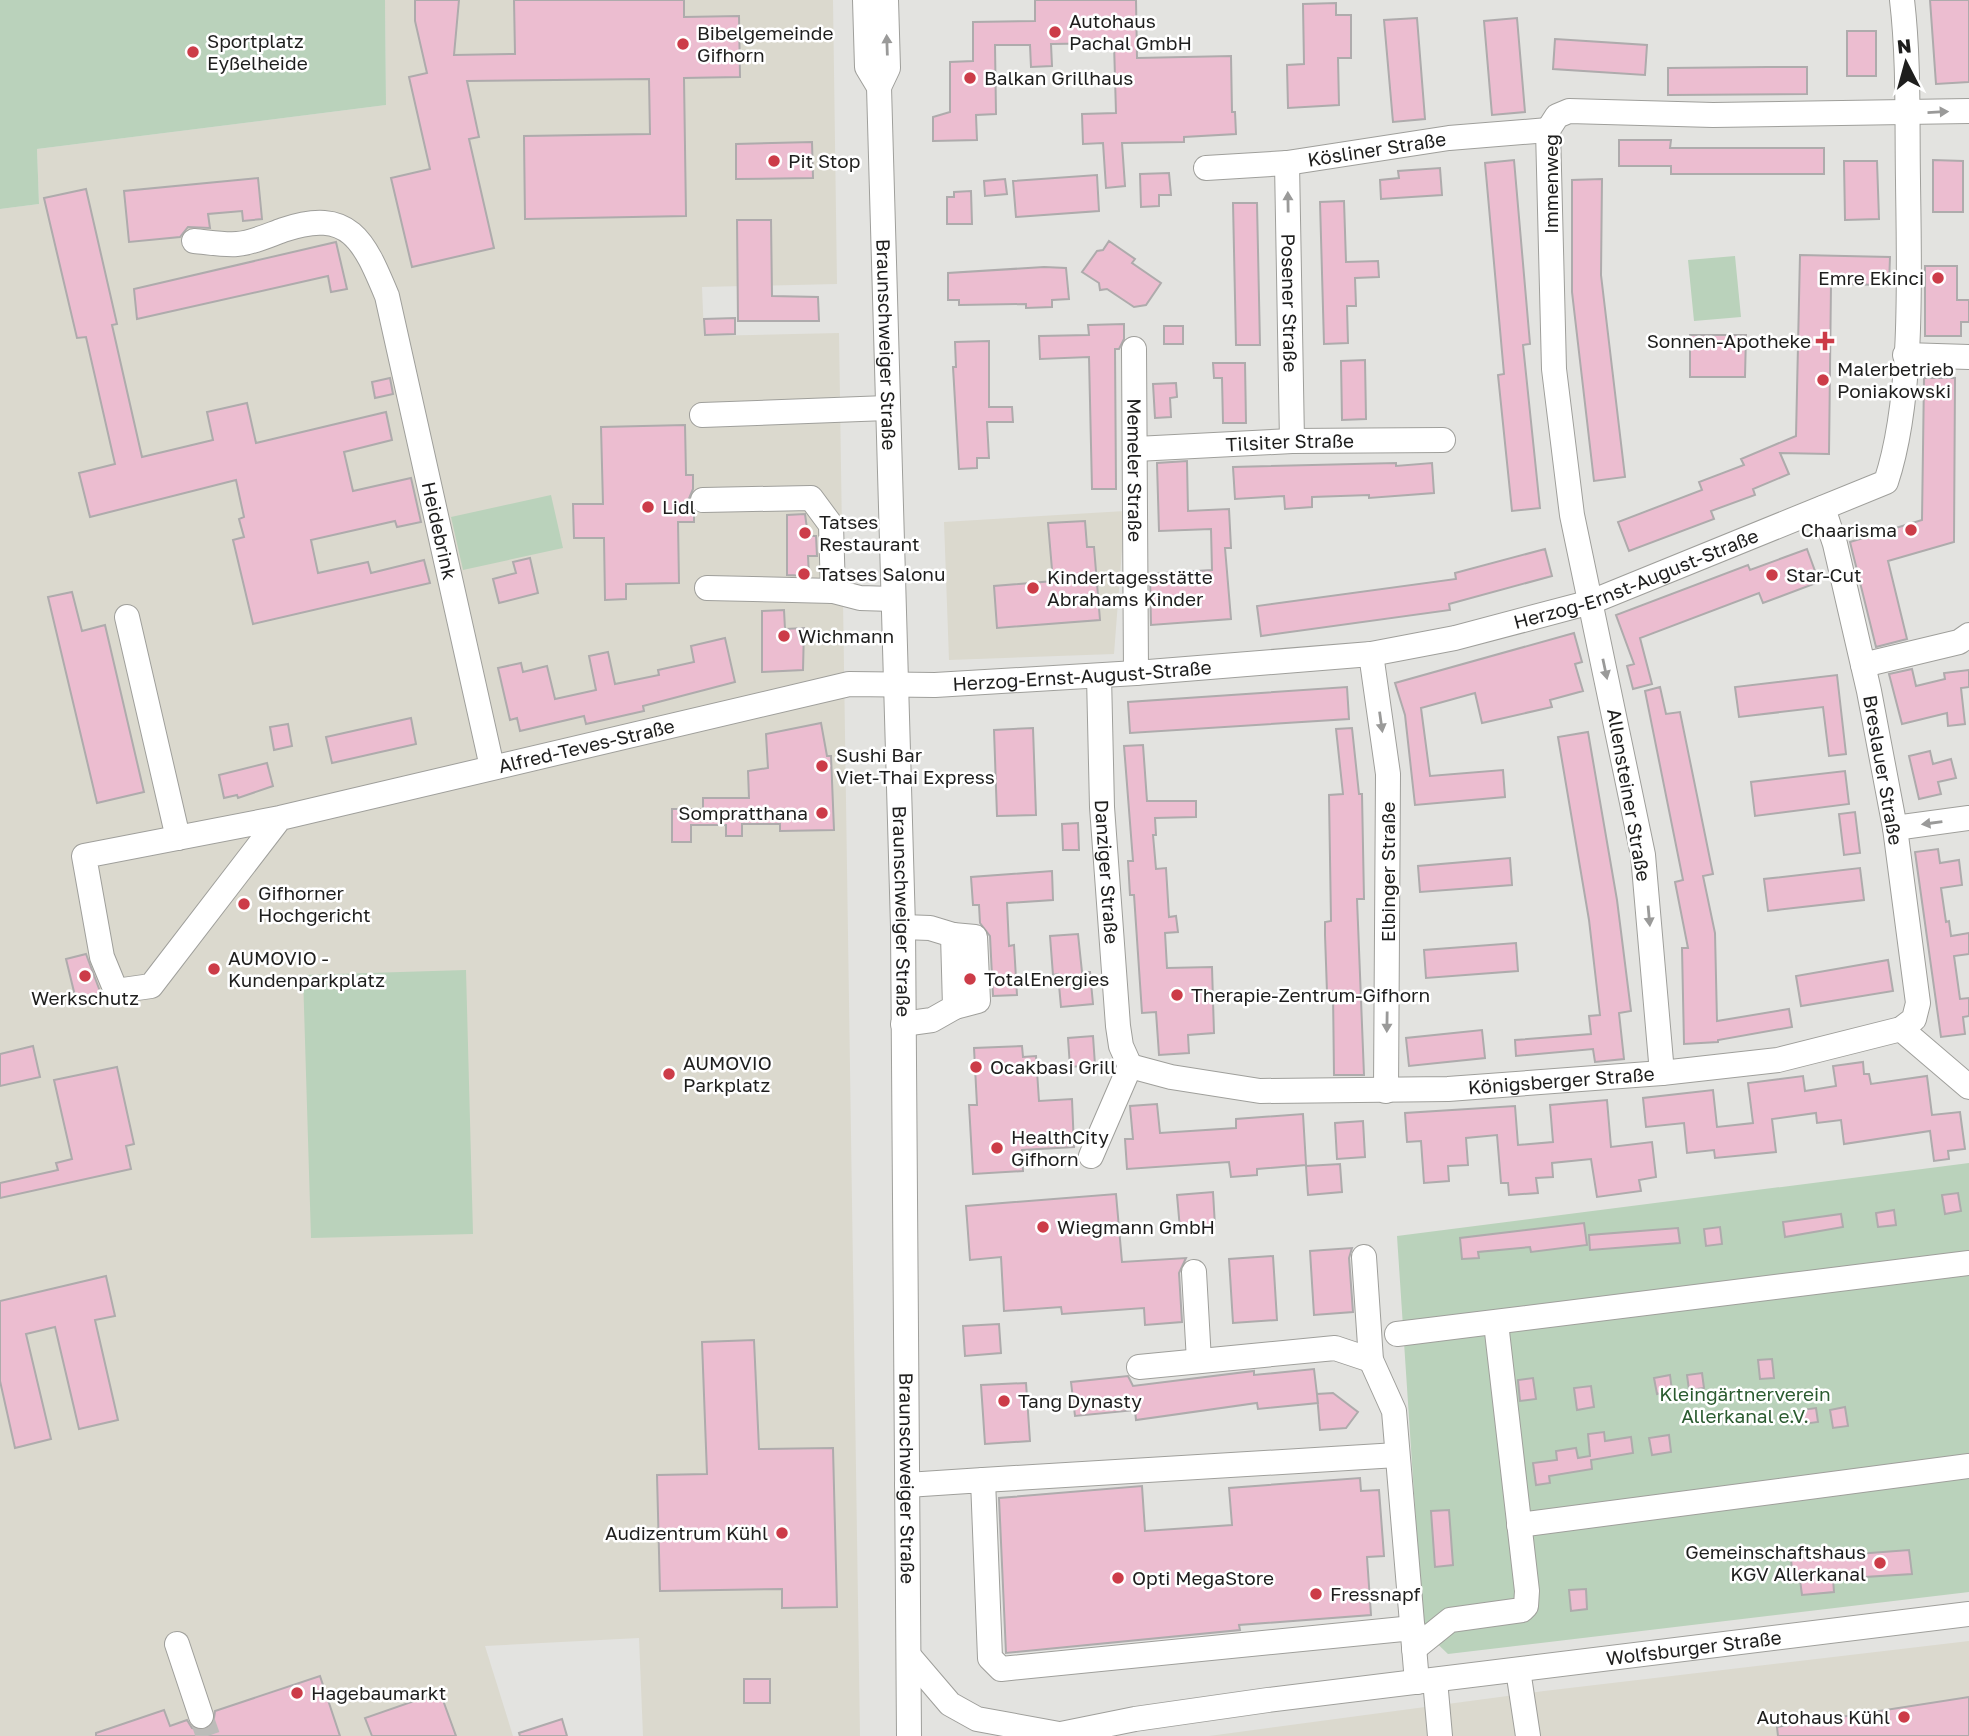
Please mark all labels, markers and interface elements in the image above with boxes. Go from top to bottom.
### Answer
place label: Autohaus Pachal GmbH [1069,9,1192,54]
place label: Bibelgemeinde Gifhorn [697,21,833,66]
marker: Autohaus Pachal GmbH [1047,24,1063,40]
north arrow [1871,28,1941,98]
place label: Sportplatz Eyßelheide [207,29,308,74]
one-way arrow [881,33,892,55]
text: N [1896,33,1913,58]
marker: Bibelgemeinde Gifhorn [675,36,691,52]
marker: Sportplatz Eyßelheide [185,44,201,60]
place label: Balkan Grillhaus [984,66,1133,89]
marker: Balkan Grillhaus [962,70,978,86]
one-way arrow [1927,107,1949,118]
street label: Kösliner Straße [1306,127,1448,171]
street label: Immenweg [1539,134,1562,234]
place label: Pit Stop [788,149,860,172]
marker: Pit Stop [766,153,782,169]
one-way arrow [1282,190,1293,212]
street label: Posener Straße [1277,233,1303,373]
street label: Braunschweiger Straße [872,238,901,451]
place label: Emre Ekinci [1818,266,1924,289]
marker: Emre Ekinci [1930,270,1946,286]
place label: Sonnen-Apotheke [1647,329,1811,352]
marker: Sonnen-Apotheke [1817,333,1833,349]
place label: Malerbetrieb Poniakowski [1837,357,1954,402]
marker: Malerbetrieb Poniakowski [1815,372,1831,388]
street label: Memeler Straße [1123,398,1147,542]
street label: Tilsiter Straße [1225,429,1354,455]
street label: Heidebrink [418,479,462,582]
place label: Lidl [662,495,696,518]
marker: Lidl [640,499,656,515]
place label: Tatses Restaurant [819,510,920,555]
place label: Chaarisma [1801,518,1897,541]
marker: Chaarisma [1903,522,1919,538]
street label: Herzog-Ernst-August-Straße [1511,523,1762,633]
marker: Tatses Restaurant [797,525,813,541]
place label: Tatses Salonu [818,562,946,585]
place label: Star-Cut [1786,563,1862,586]
place label: Kindertagesstätte Abrahams Kinder [1047,565,1213,610]
marker: Tatses Salonu [796,566,812,582]
marker: Star-Cut [1764,567,1780,583]
marker: Kindertagesstätte Abrahams Kinder [1025,580,1041,596]
place label: Wichmann [798,624,894,647]
marker: Wichmann [776,628,792,644]
street label: Herzog-Ernst-August-Straße [952,655,1212,695]
one-way arrow [1599,658,1610,680]
street label: Breslauer Straße [1859,693,1908,847]
street label: Allensteiner Straße [1603,707,1656,883]
one-way arrow [1376,711,1387,733]
street label: Alfred-Teves-Straße [496,713,677,777]
place label: Sushi Bar Viet-Thai Express [836,743,995,788]
marker: Sushi Bar Viet-Thai Express [814,758,830,774]
street label: Danziger Straße [1091,799,1124,945]
place label: Sompratthana [678,801,808,824]
street label: Elbinger Straße [1376,802,1399,942]
marker: Sompratthana [814,805,830,821]
street label: Braunschweiger Straße [889,805,916,1017]
one-way arrow [1921,818,1943,829]
place label: Gifhorner Hochgericht [258,881,371,926]
marker: Gifhorner Hochgericht [236,896,252,912]
one-way arrow [1644,906,1655,928]
place label: AUMOVIO - Kundenparkplatz [228,946,385,991]
marker: AUMOVIO - Kundenparkplatz [206,961,222,977]
place label: TotalEnergies [984,967,1109,990]
marker: Werkschutz [77,968,93,984]
marker: TotalEnergies [962,971,978,987]
place label: Therapie-Zentrum-Gifhorn [1191,983,1430,1006]
place label: Werkschutz [31,986,139,1009]
marker: Therapie-Zentrum-Gifhorn [1169,987,1185,1003]
one-way arrow [1381,1011,1393,1033]
place label: AUMOVIO Parkplatz [683,1051,772,1096]
place label: Ocakbasi Grill [990,1055,1116,1078]
marker: Ocakbasi Grill [968,1059,984,1075]
street label: Königsberger Straße [1467,1062,1655,1098]
marker: AUMOVIO Parkplatz [661,1066,677,1082]
place label: HealthCity Gifhorn [1011,1125,1109,1170]
marker: HealthCity Gifhorn [989,1140,1005,1156]
place label: Wiegmann GmbH [1057,1215,1215,1238]
marker: Wiegmann GmbH [1035,1219,1051,1235]
street label: Braunschweiger Straße [895,1372,920,1584]
park label: Kleingärtnerverein Allerkanal e.V. [1659,1382,1831,1427]
place label: Tang Dynasty [1018,1389,1142,1412]
marker: Tang Dynasty [996,1393,1012,1409]
place label: Audizentrum Kühl [605,1521,768,1544]
marker: Audizentrum Kühl [774,1525,790,1541]
place label: Gemeinschaftshaus KGV Allerkanal [1685,1540,1866,1585]
marker: Gemeinschaftshaus KGV Allerkanal [1872,1555,1888,1571]
place label: Opti MegaStore [1132,1566,1274,1589]
marker: Opti MegaStore [1110,1570,1126,1586]
place label: Fressnapf [1330,1582,1421,1605]
marker: Fressnapf [1308,1586,1324,1602]
street label: Wolfsburger Straße [1605,1625,1783,1669]
place label: Hagebaumarkt [311,1681,446,1704]
marker: Hagebaumarkt [289,1685,305,1701]
place label: Autohaus Kühl [1756,1705,1890,1728]
marker: Autohaus Kühl [1896,1709,1912,1725]

